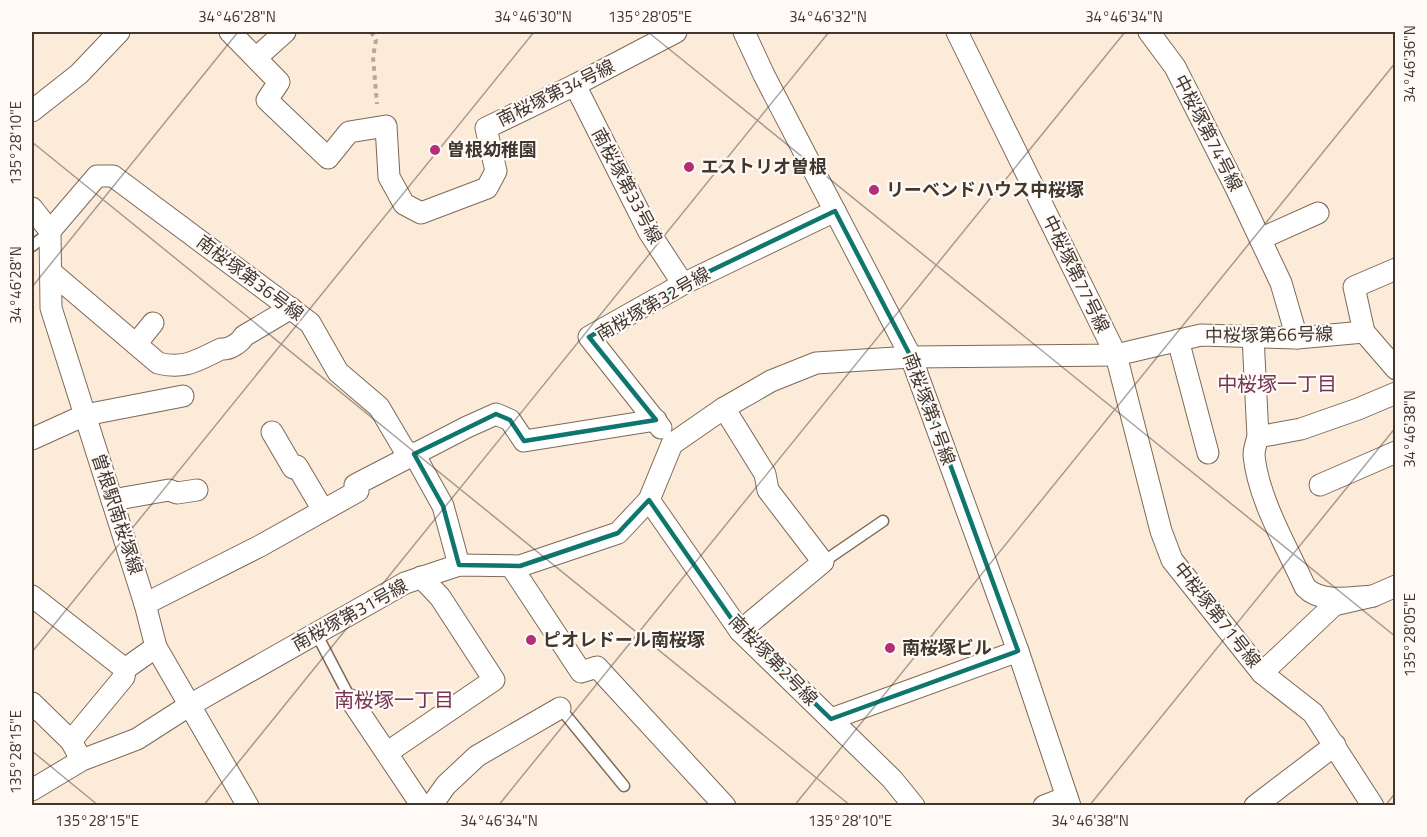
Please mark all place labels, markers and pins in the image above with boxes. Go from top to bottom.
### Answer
place label: 曽根幼稚園 [447,136,537,163]
marker: 曽根幼稚園 [428,143,442,157]
place label: エストリオ曽根 [701,153,827,180]
marker: エストリオ曽根 [682,160,696,174]
place label: リーベンドハウス中桜塚 [886,176,1084,203]
marker: リーベンドハウス中桜塚 [867,183,881,197]
place label: ピオレドール南桜塚 [543,626,705,653]
marker: ピオレドール南桜塚 [524,633,538,647]
place label: 南桜塚ビル [902,634,992,661]
marker: 南桜塚ビル [883,641,897,655]

